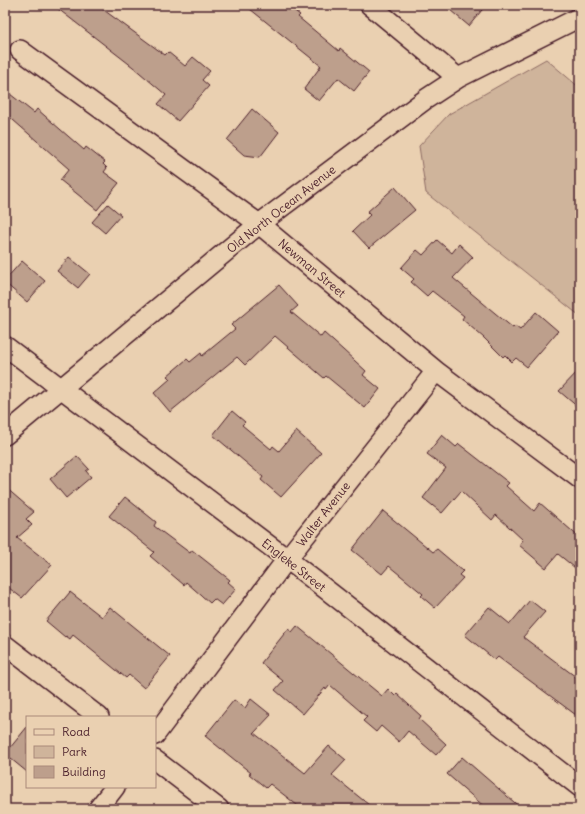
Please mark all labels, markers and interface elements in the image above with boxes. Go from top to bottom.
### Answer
street label: Old North Ocean Avenue [224,162,338,256]
street label: Newman Street [275,235,349,301]
street label: Walter Avenue [293,478,353,550]
street label: Engleke Street [259,535,329,595]
legend [26,716,156,788]
text: Road [62,724,90,739]
text: Park [62,744,87,759]
text: Building [62,764,106,779]

